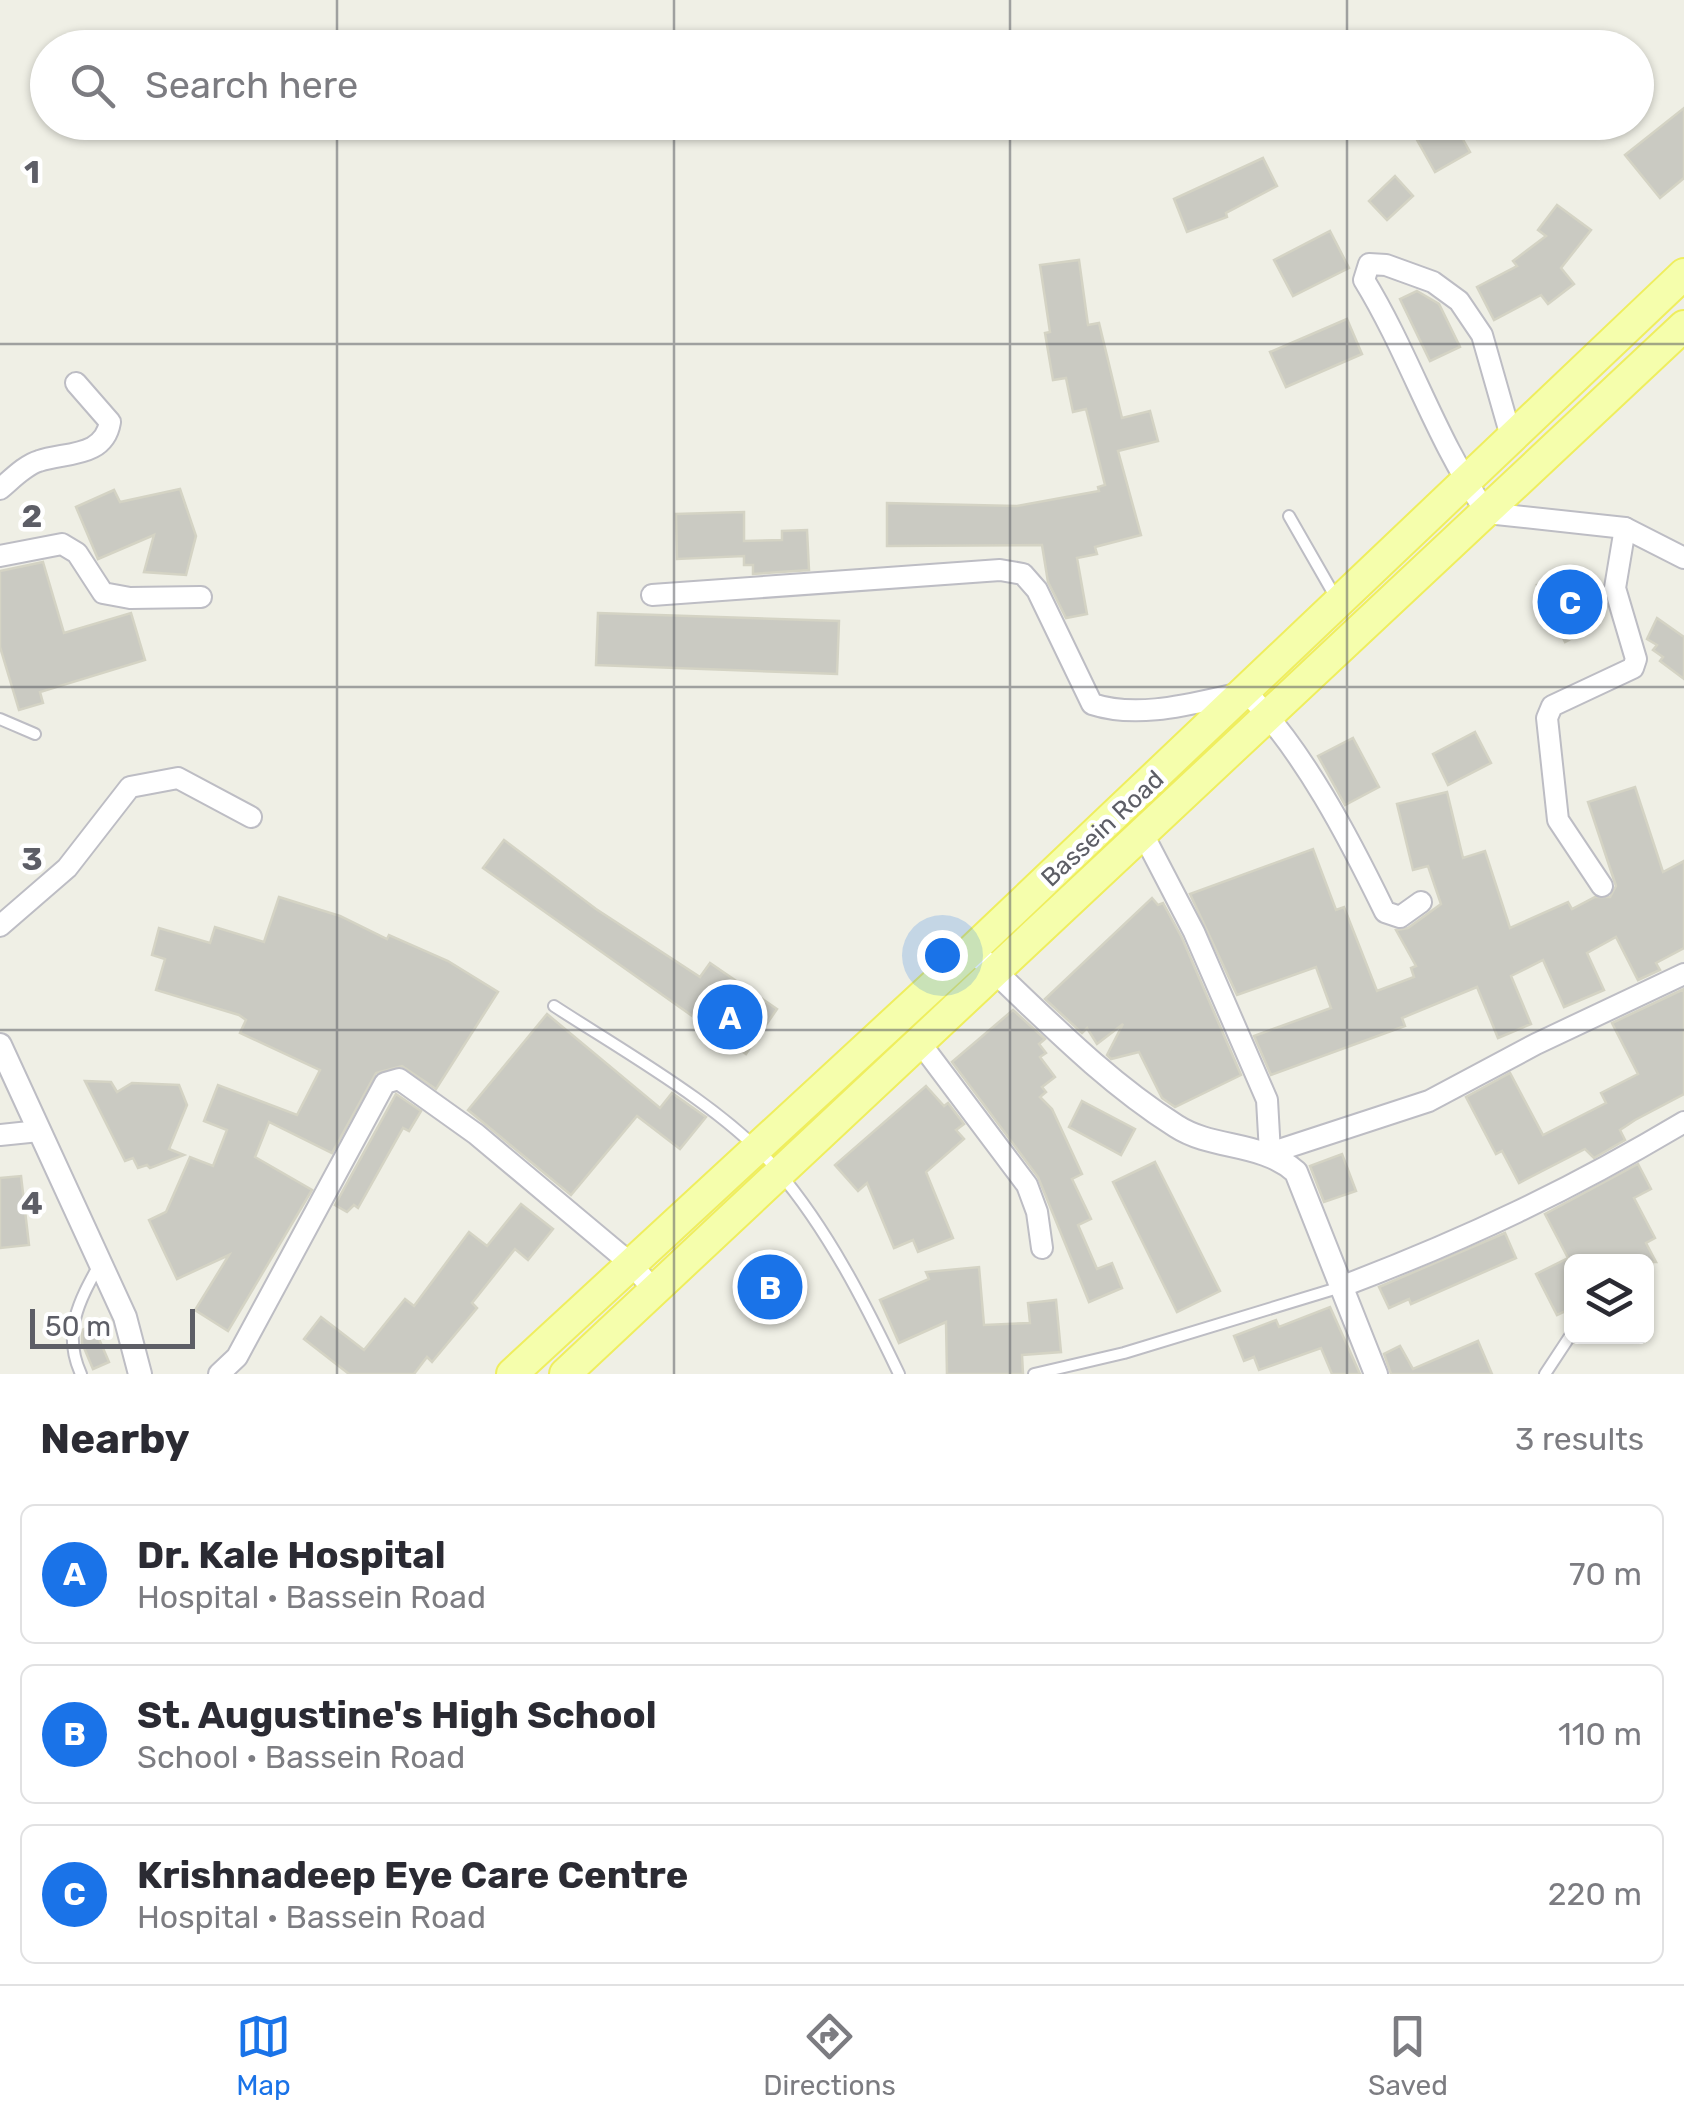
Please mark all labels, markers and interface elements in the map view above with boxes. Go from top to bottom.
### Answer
search box [30,30,1654,140]
icon: search [65,58,120,113]
text: Search here [145,62,358,108]
text: 1 [24,153,40,191]
text: 2 [22,497,42,535]
pin: C [1538,564,1602,640]
street label: Bassein Road [1035,764,1169,892]
text: 3 [21,840,43,878]
your location [917,930,968,981]
pin: A [698,980,762,1054]
text: 4 [21,1184,43,1222]
pin: B [738,1250,802,1324]
map controls [1564,1254,1654,1344]
button: layers [1564,1254,1654,1344]
scale bar [30,1304,195,1348]
text: 50 m [45,1310,111,1343]
text: Nearby [40,1414,190,1464]
text: 3 results [1515,1420,1644,1458]
text: Dr. Kale Hospital [137,1532,446,1578]
text: A [63,1555,86,1593]
text: 70 m [1569,1555,1642,1593]
text: Hospital · Bassein Road [137,1578,486,1616]
text: St. Augustine's High School [137,1692,657,1738]
text: B [63,1715,86,1753]
text: 110 m [1558,1715,1642,1753]
text: School · Bassein Road [137,1738,465,1776]
text: Krishnadeep Eye Care Centre [137,1852,688,1898]
text: C [63,1875,86,1913]
text: 220 m [1548,1875,1642,1913]
text: Hospital · Bassein Road [137,1898,486,1936]
tab: Map [236,2009,291,2102]
tab: Directions [763,2009,896,2102]
tab: Saved [1368,2009,1448,2102]

